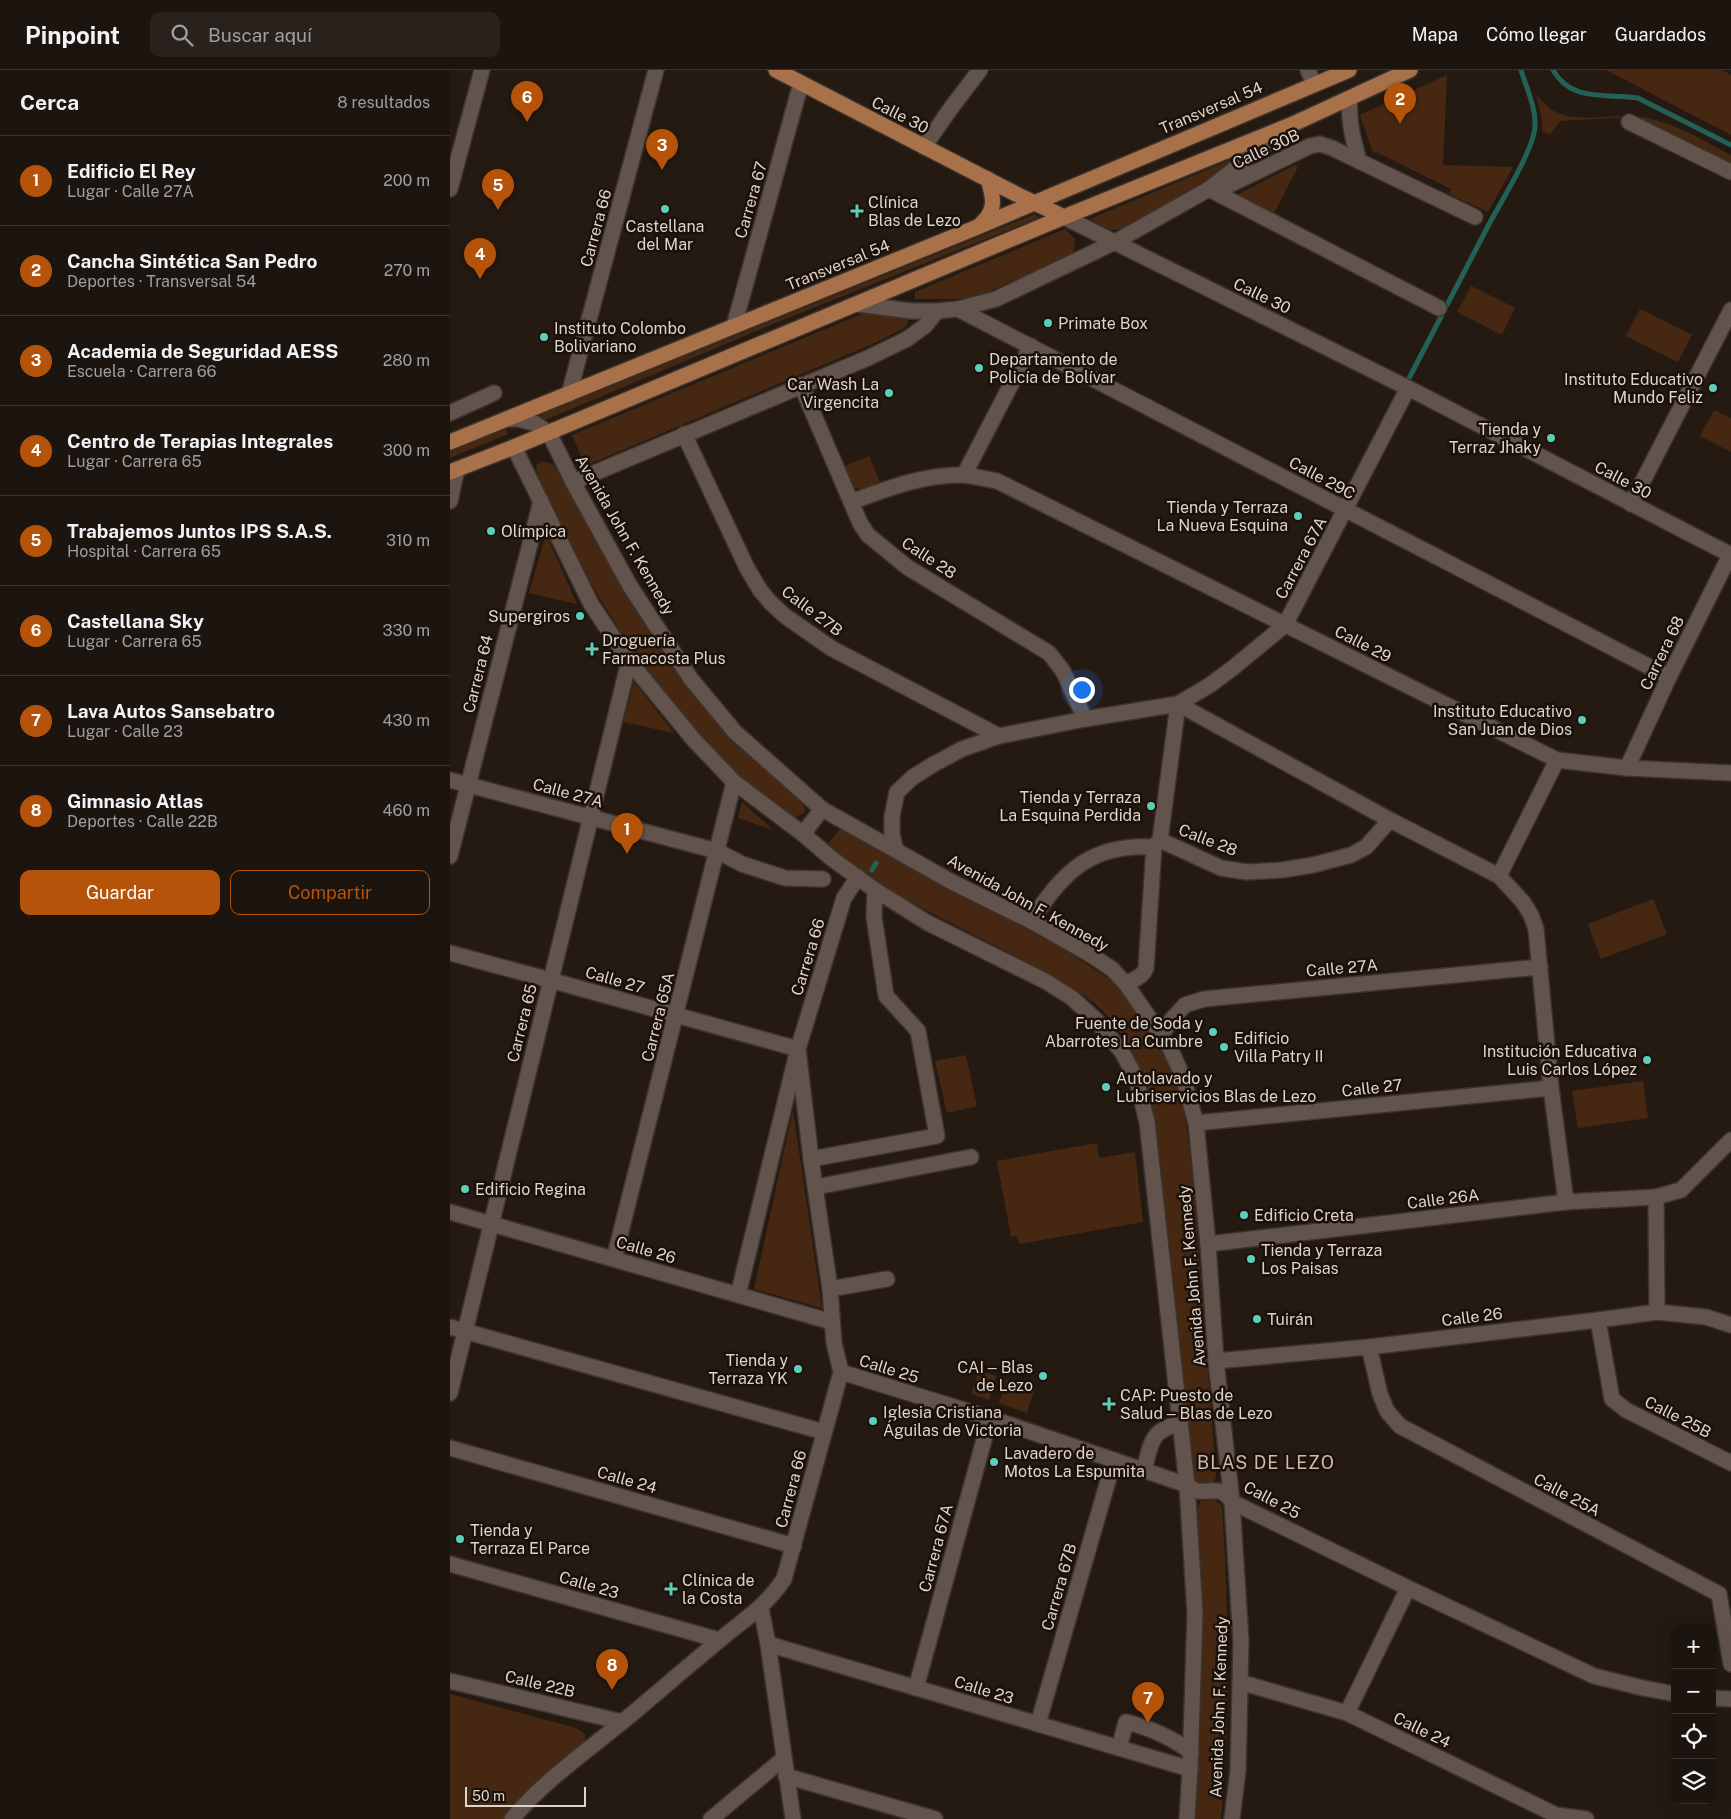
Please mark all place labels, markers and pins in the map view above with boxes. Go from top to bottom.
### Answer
pin: 6 [511,81,543,122]
pin: 2 [1384,83,1416,124]
pin: 3 [646,129,678,170]
pin: 5 [482,169,514,210]
place label: Clínica Blas de Lezo [868,193,961,230]
marker: Castellana del Mar [659,203,671,215]
marker: Clínica Blas de Lezo [850,204,864,218]
place label: Castellana del Mar [626,217,704,254]
pin: 4 [464,238,496,279]
place label: Primate Box [1058,314,1148,333]
marker: Primate Box [1042,317,1054,329]
place label: Instituto Colombo Bolivariano [554,319,686,356]
marker: Instituto Colombo Bolivariano [538,331,550,343]
place label: Departamento de Policía de Bolívar [989,350,1118,387]
marker: Departamento de Policía de Bolívar [973,362,985,374]
place label: Instituto Educativo Mundo Feliz [1564,370,1703,407]
place label: Car Wash La Virgencita [787,375,879,412]
marker: Instituto Educativo Mundo Feliz [1707,382,1719,394]
marker: Car Wash La Virgencita [883,387,895,399]
place label: Tienda y Terraz Jhaky [1449,420,1541,457]
marker: Tienda y Terraz Jhaky [1545,432,1557,444]
place label: Tienda y Terraza La Nueva Esquina [1157,498,1288,535]
marker: Tienda y Terraza La Nueva Esquina [1292,510,1304,522]
place label: Olímpica [501,522,566,541]
marker: Olímpica [485,525,497,537]
place label: Supergiros [488,607,570,626]
marker: Supergiros [574,610,586,622]
place label: Droguería Farmacosta Plus [602,631,726,668]
marker: Droguería Farmacosta Plus [586,643,598,655]
place label: Instituto Educativo San Juan de Dios [1433,702,1572,739]
marker: Instituto Educativo San Juan de Dios [1576,714,1588,726]
place label: Tienda y Terraza La Esquina Perdida [999,788,1141,825]
marker: Tienda y Terraza La Esquina Perdida [1145,800,1157,812]
pin: 1 [611,813,643,854]
place label: Fuente de Soda y Abarrotes La Cumbre [1045,1014,1203,1051]
marker: Fuente de Soda y Abarrotes La Cumbre [1207,1026,1219,1038]
place label: Edificio Villa Patry II [1234,1029,1324,1066]
marker: Edificio Villa Patry II [1218,1041,1230,1053]
place label: Institución Educativa Luis Carlos López [1482,1042,1637,1079]
marker: Institución Educativa Luis Carlos López [1641,1054,1653,1066]
place label: Autolavado y Lubriservicios Blas de Lezo [1116,1069,1316,1106]
marker: Autolavado y Lubriservicios Blas de Lezo [1100,1081,1112,1093]
place label: Edificio Regina [475,1180,586,1199]
marker: Edificio Regina [459,1183,471,1195]
place label: Edificio Creta [1254,1206,1354,1225]
marker: Edificio Creta [1238,1209,1250,1221]
place label: Tienda y Terraza Los Paisas [1261,1241,1382,1278]
marker: Tienda y Terraza Los Paisas [1245,1253,1257,1265]
place label: Tuirán [1267,1310,1313,1329]
marker: Tuirán [1251,1313,1263,1325]
place label: Tienda y Terraza YK [708,1351,788,1388]
place label: CAI ‒ Blas de Lezo [957,1358,1033,1395]
marker: Tienda y Terraza YK [792,1363,804,1375]
marker: CAI ‒ Blas de Lezo [1037,1370,1049,1382]
place label: CAP: Puesto de Salud ‒ Blas de Lezo [1120,1386,1272,1423]
marker: CAP: Puesto de Salud ‒ Blas de Lezo [1102,1397,1116,1411]
place label: Iglesia Cristiana Águilas de Victoria [883,1403,1022,1440]
marker: Iglesia Cristiana Águilas de Victoria [867,1415,879,1427]
place label: Lavadero de Motos La Espumita [1004,1444,1145,1481]
marker: Lavadero de Motos La Espumita [988,1456,1000,1468]
place label: Tienda y Terraza El Parce [470,1521,590,1558]
marker: Tienda y Terraza El Parce [454,1533,466,1545]
place label: Clínica de la Costa [682,1571,755,1608]
marker: Clínica de la Costa [664,1582,678,1596]
pin: 8 [596,1649,628,1690]
pin: 7 [1132,1682,1164,1723]

